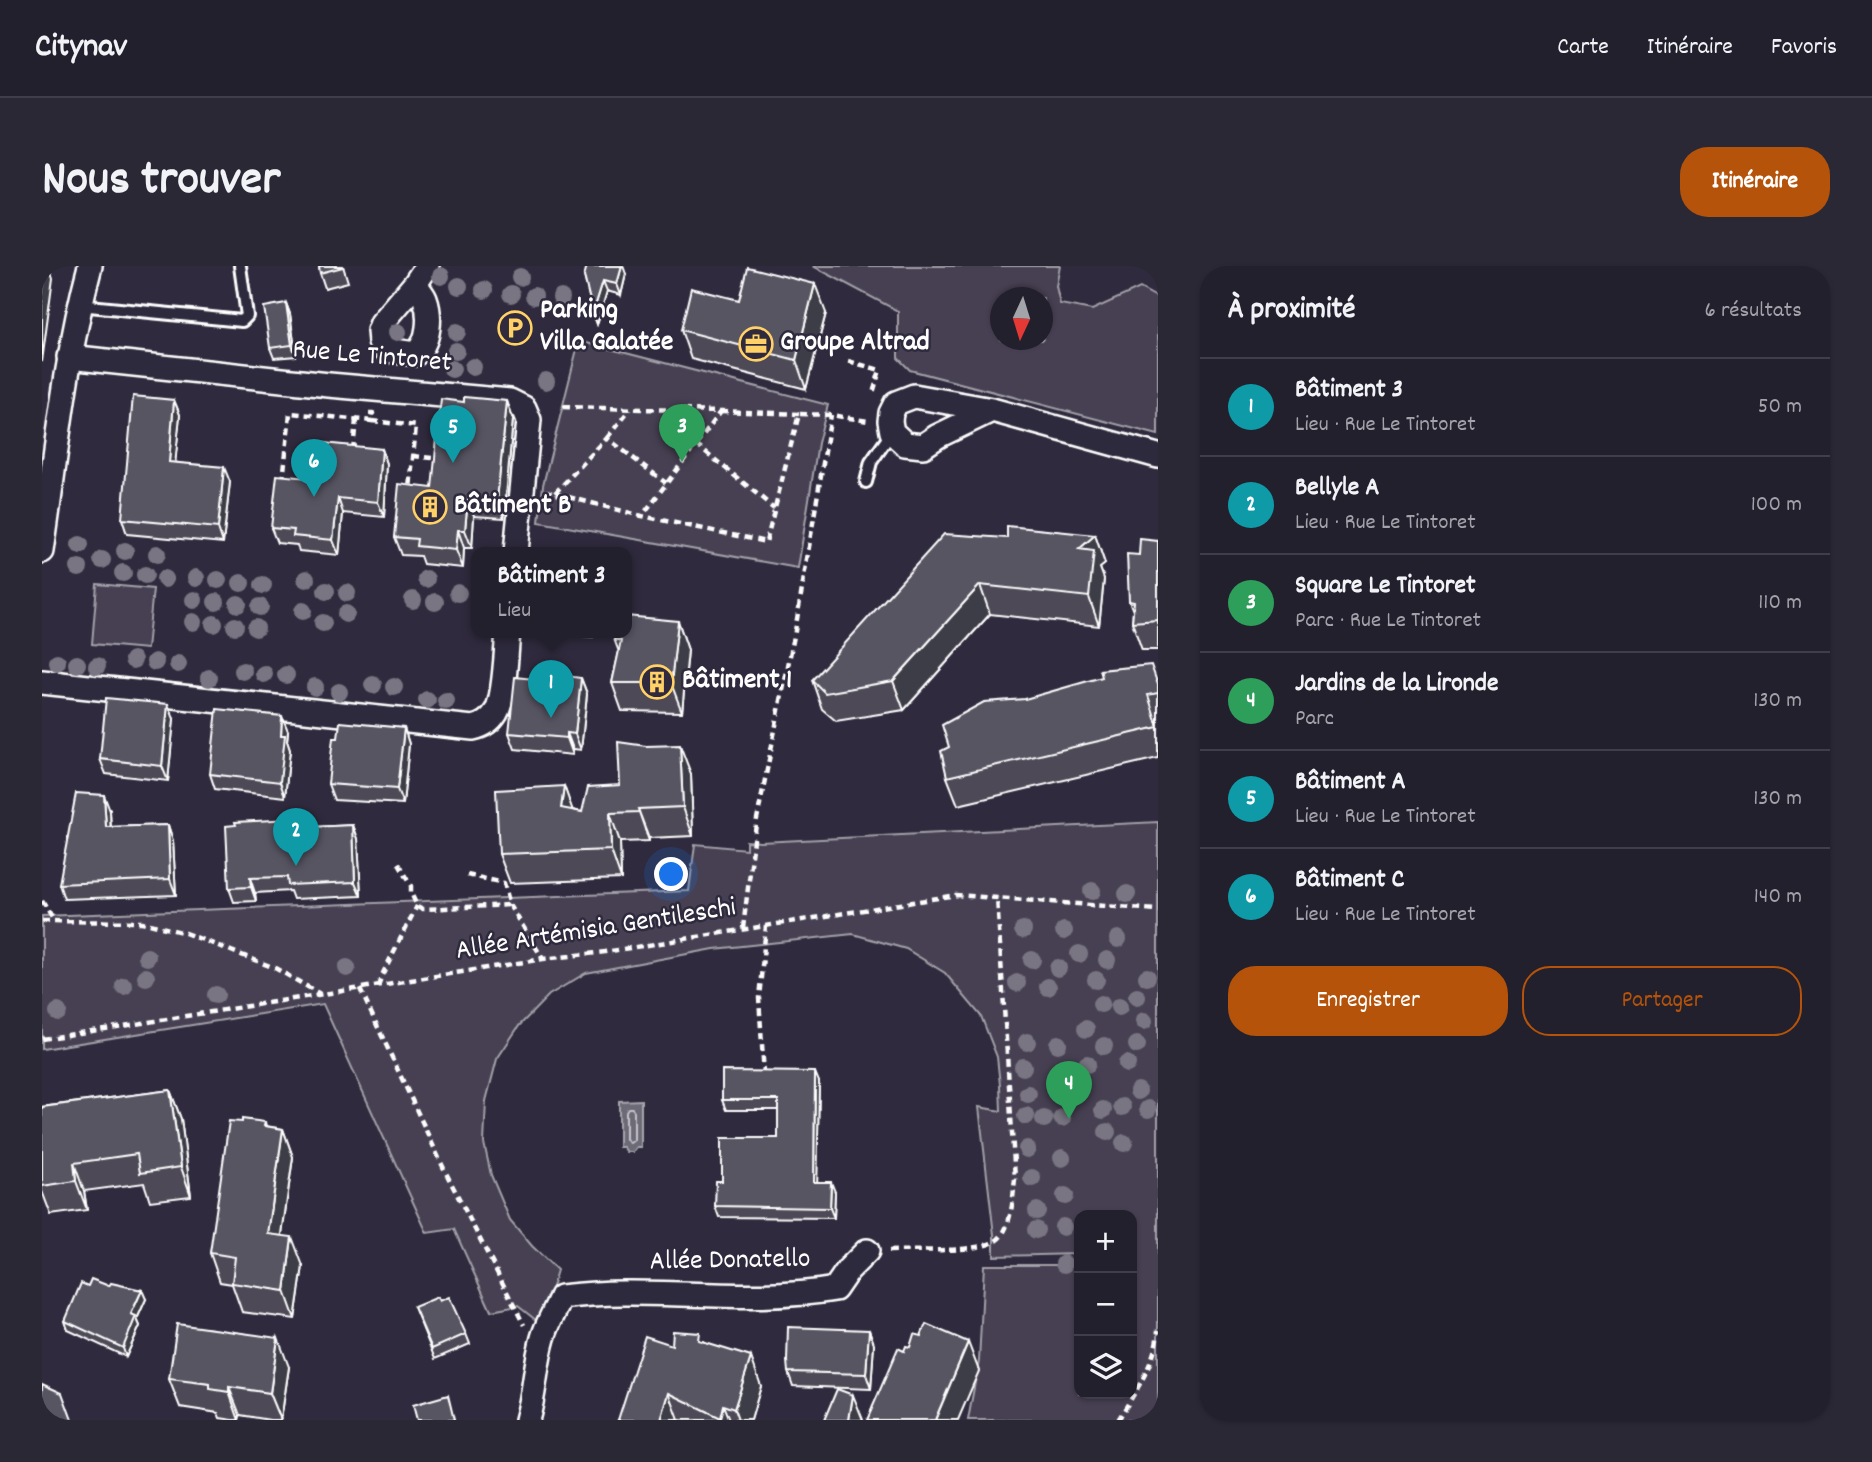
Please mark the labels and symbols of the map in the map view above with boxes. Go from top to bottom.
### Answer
north arrow [990,287,1053,350]
place label: Parking Villa Galatée [540,292,673,364]
parking icon: Parking Villa Galatée [496,309,534,347]
place label: Groupe Altrad [780,324,930,364]
office icon: Groupe Altrad [737,325,775,363]
street label: Rue Le Tintoret [291,331,453,385]
pin: 3 [659,404,705,462]
pin: 5 [430,405,476,463]
pin: 6 [291,439,337,497]
place label: Bâtiment B [454,487,571,527]
building icon: Bâtiment B [411,488,449,526]
pin: 1 [528,660,574,718]
place label: Bâtiment 1 [682,662,792,702]
building icon: Bâtiment 1 [638,663,676,701]
pin: 2 [273,808,319,866]
your location [654,857,688,891]
street label: Allée Artémisia Gentileschi [453,889,739,973]
pin: 4 [1046,1061,1092,1119]
street label: Allée Donatello [649,1241,811,1283]

